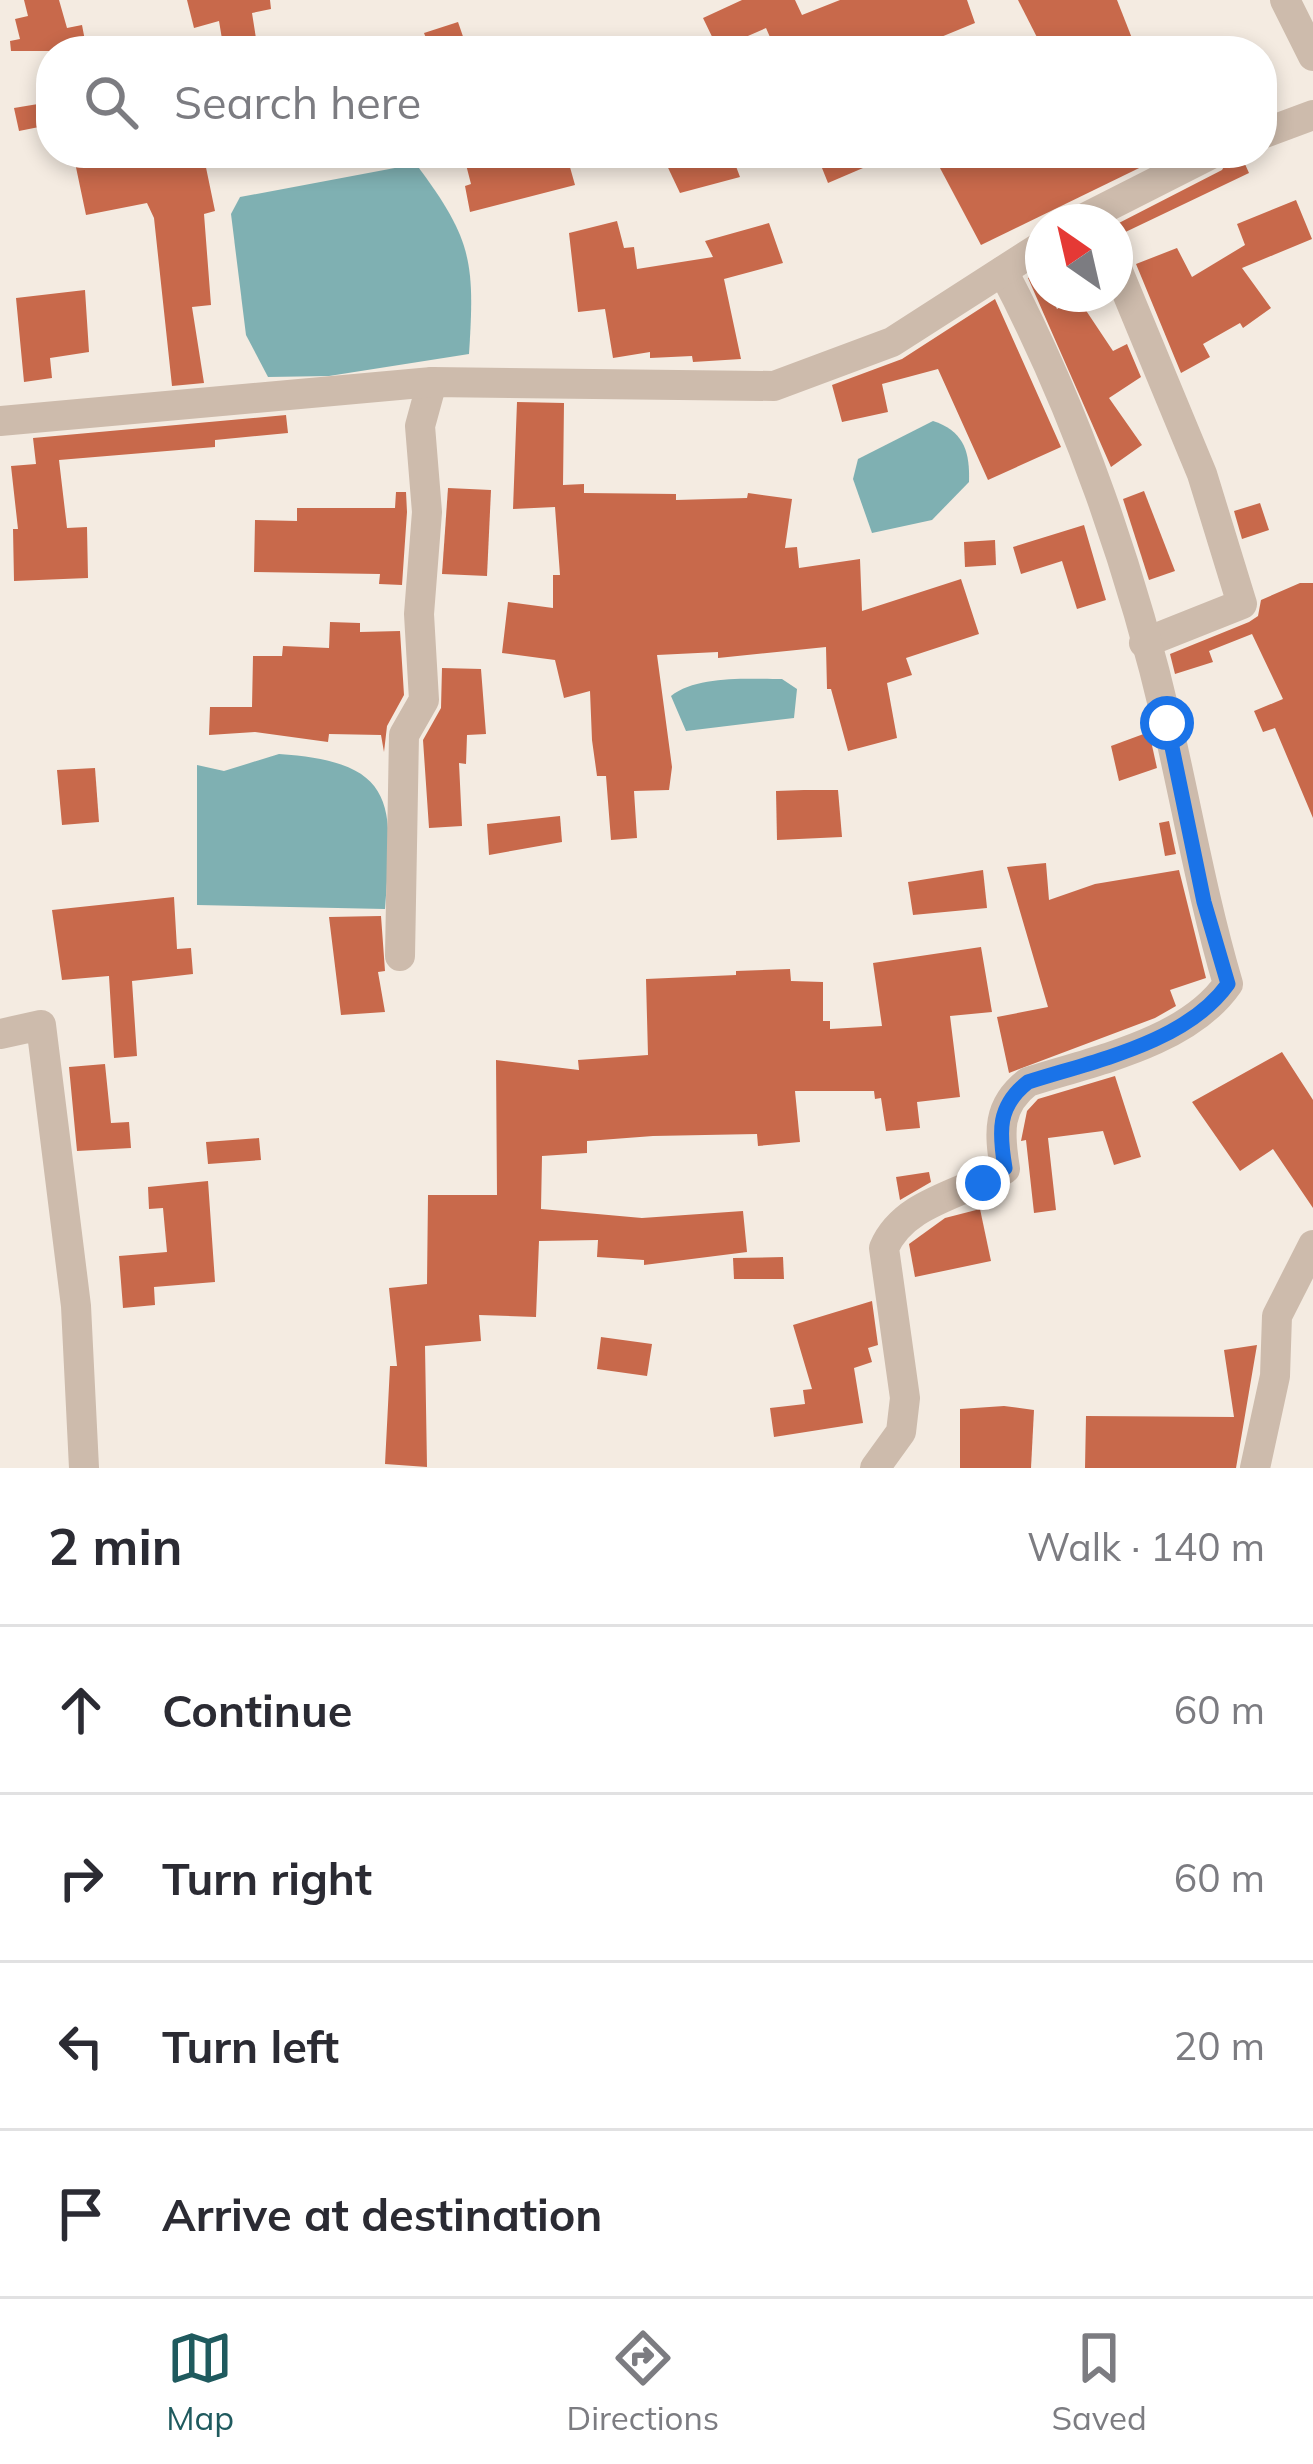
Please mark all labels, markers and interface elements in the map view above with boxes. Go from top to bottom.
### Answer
search box [36,36,1277,168]
icon: search [78,69,144,135]
text: Search here [174,74,421,130]
north arrow [1025,204,1133,312]
route start [1140,696,1194,750]
route end [956,1156,1010,1210]
text: 2 min [48,1514,183,1578]
text: Walk · 140 m [1027,1522,1265,1571]
icon: ahead [48,1677,114,1743]
text: Continue [162,1682,352,1738]
text: 60 m [1174,1685,1265,1734]
icon: right [48,1845,114,1911]
text: Turn right [162,1850,372,1906]
text: 60 m [1174,1853,1265,1902]
icon: left [48,2013,114,2079]
text: Turn left [162,2018,339,2074]
text: 20 m [1174,2021,1265,2070]
icon: arrive [48,2181,114,2247]
text: Arrive at destination [162,2186,602,2242]
tab: Map [166,2325,234,2438]
tab: Directions [567,2325,719,2438]
tab: Saved [1052,2325,1147,2438]

